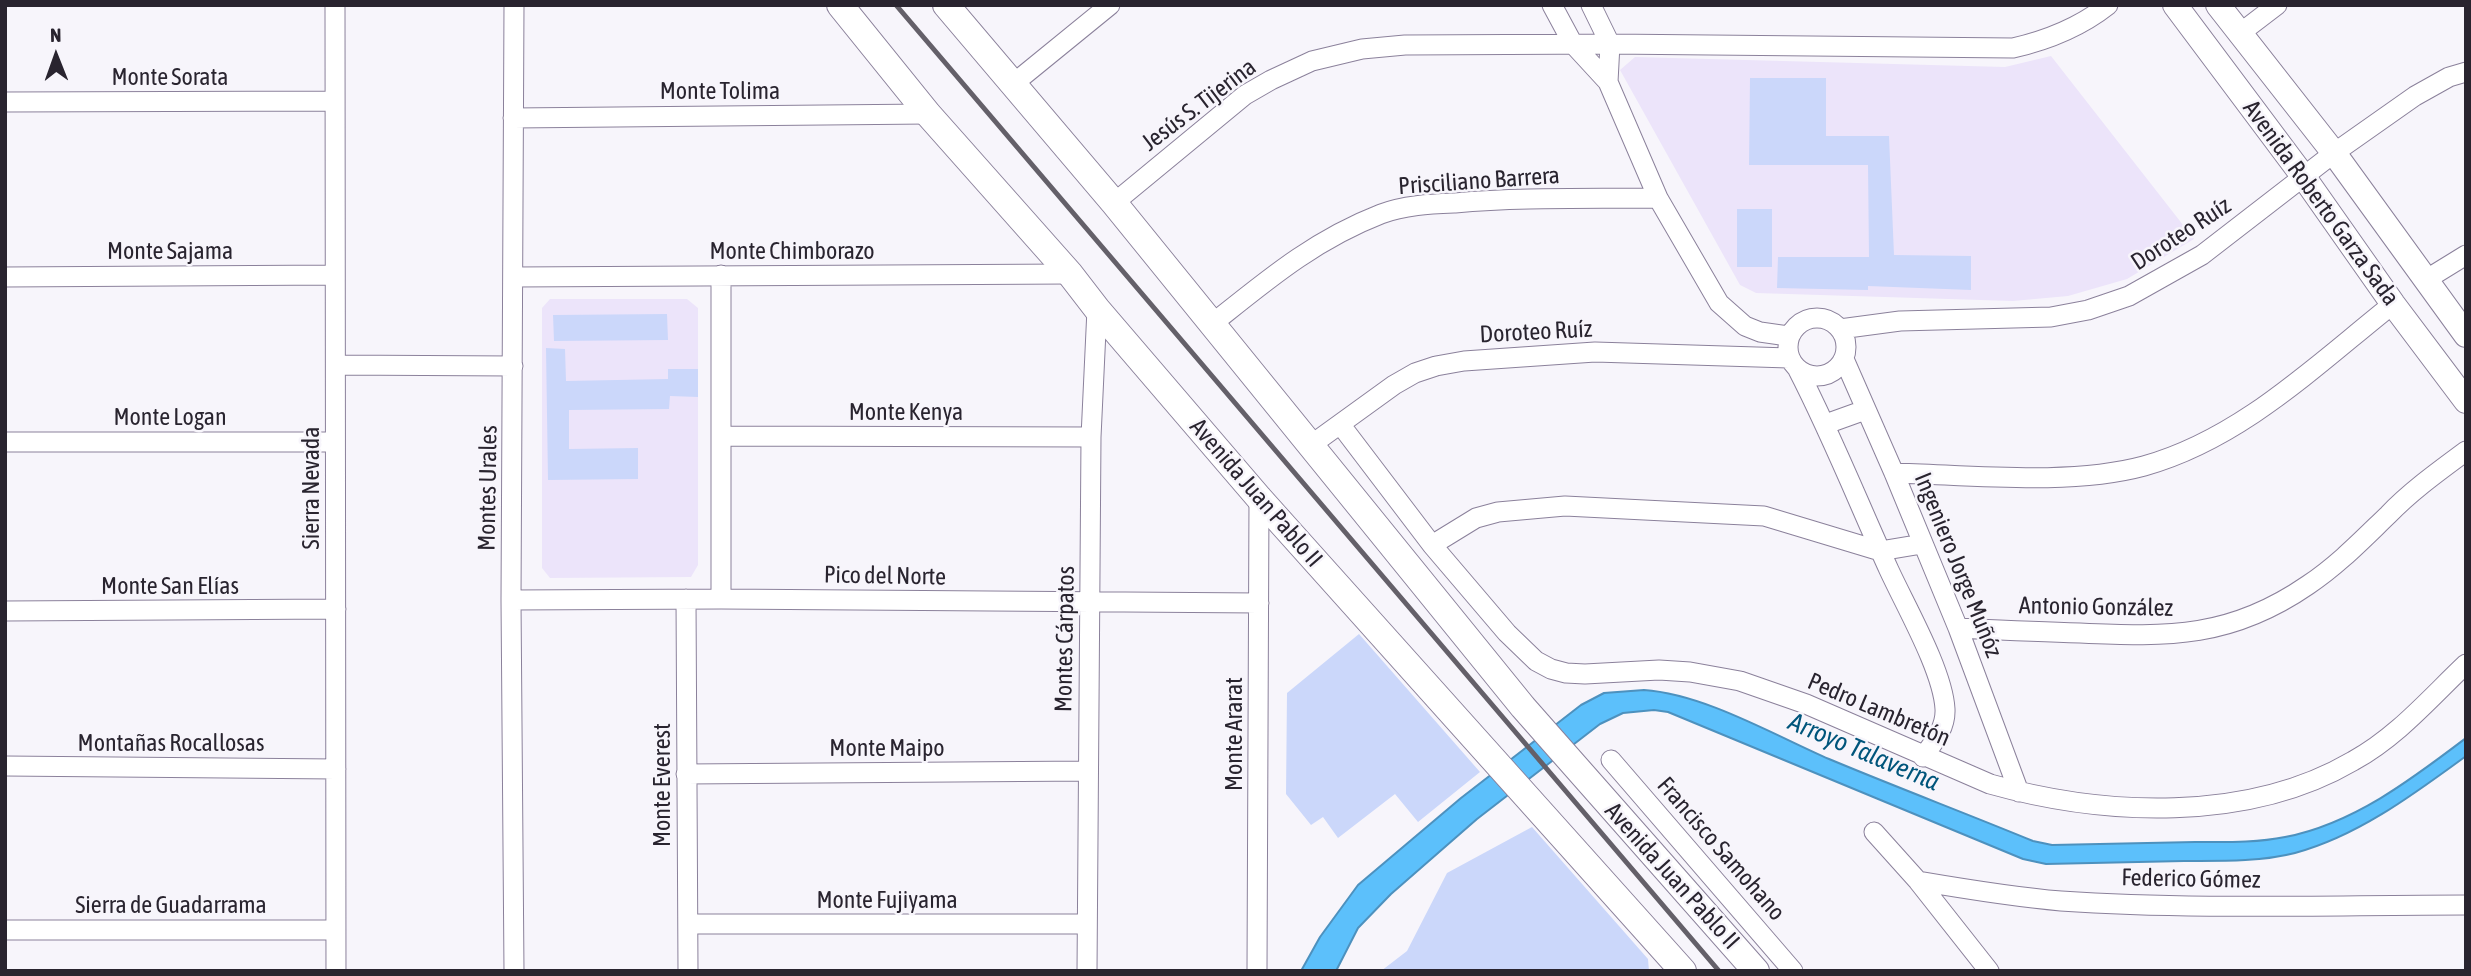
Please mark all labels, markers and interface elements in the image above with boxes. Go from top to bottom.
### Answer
north arrow [21,21,91,91]
text: N [50,24,61,46]
street label: Jesús S. Tijerina [1136,53,1262,157]
street label: Monte Sorata [111,63,229,91]
street label: Monte Tolima [660,77,780,105]
street label: Avenida Roberto Garza Sada [2237,95,2405,311]
street label: Prisciliano Barrera [1397,161,1561,201]
street label: Doroteo Ruíz [2126,191,2236,277]
street label: Monte Sajama [107,237,233,265]
street label: Monte Chimborazo [709,237,875,265]
street label: Doroteo Ruíz [1479,315,1593,349]
street label: Monte Kenya [849,398,963,426]
street label: Monte Logan [113,403,227,431]
street label: Avenida Juan Pablo II [1184,413,1328,573]
street label: Montes Urales [473,425,503,551]
street label: Sierra Nevada [297,427,325,549]
street label: Ingeniero Jorge Muñóz [1908,468,2008,662]
street label: Pico del Norte [824,561,946,591]
street label: Montes Cárpatos [1049,566,1081,712]
street label: Monte San Elías [101,572,239,600]
street label: Antonio González [2019,591,2173,623]
street label: Pedro Lambretón [1803,667,1955,753]
street label: Monte Ararat [1220,677,1248,791]
water label: Arroyo Talaverna [1784,706,1944,798]
street label: Monte Everest [648,723,676,847]
street label: Montañas Rocallosas [78,729,264,757]
street label: Monte Maipo [829,734,945,762]
street label: Francisco Samohano [1651,771,1791,927]
street label: Avenida Juan Pablo II [1599,797,1745,955]
street label: Federico Gómez [2121,863,2261,895]
street label: Monte Fujiyama [816,886,958,914]
street label: Sierra de Guadarrama [75,891,267,919]

